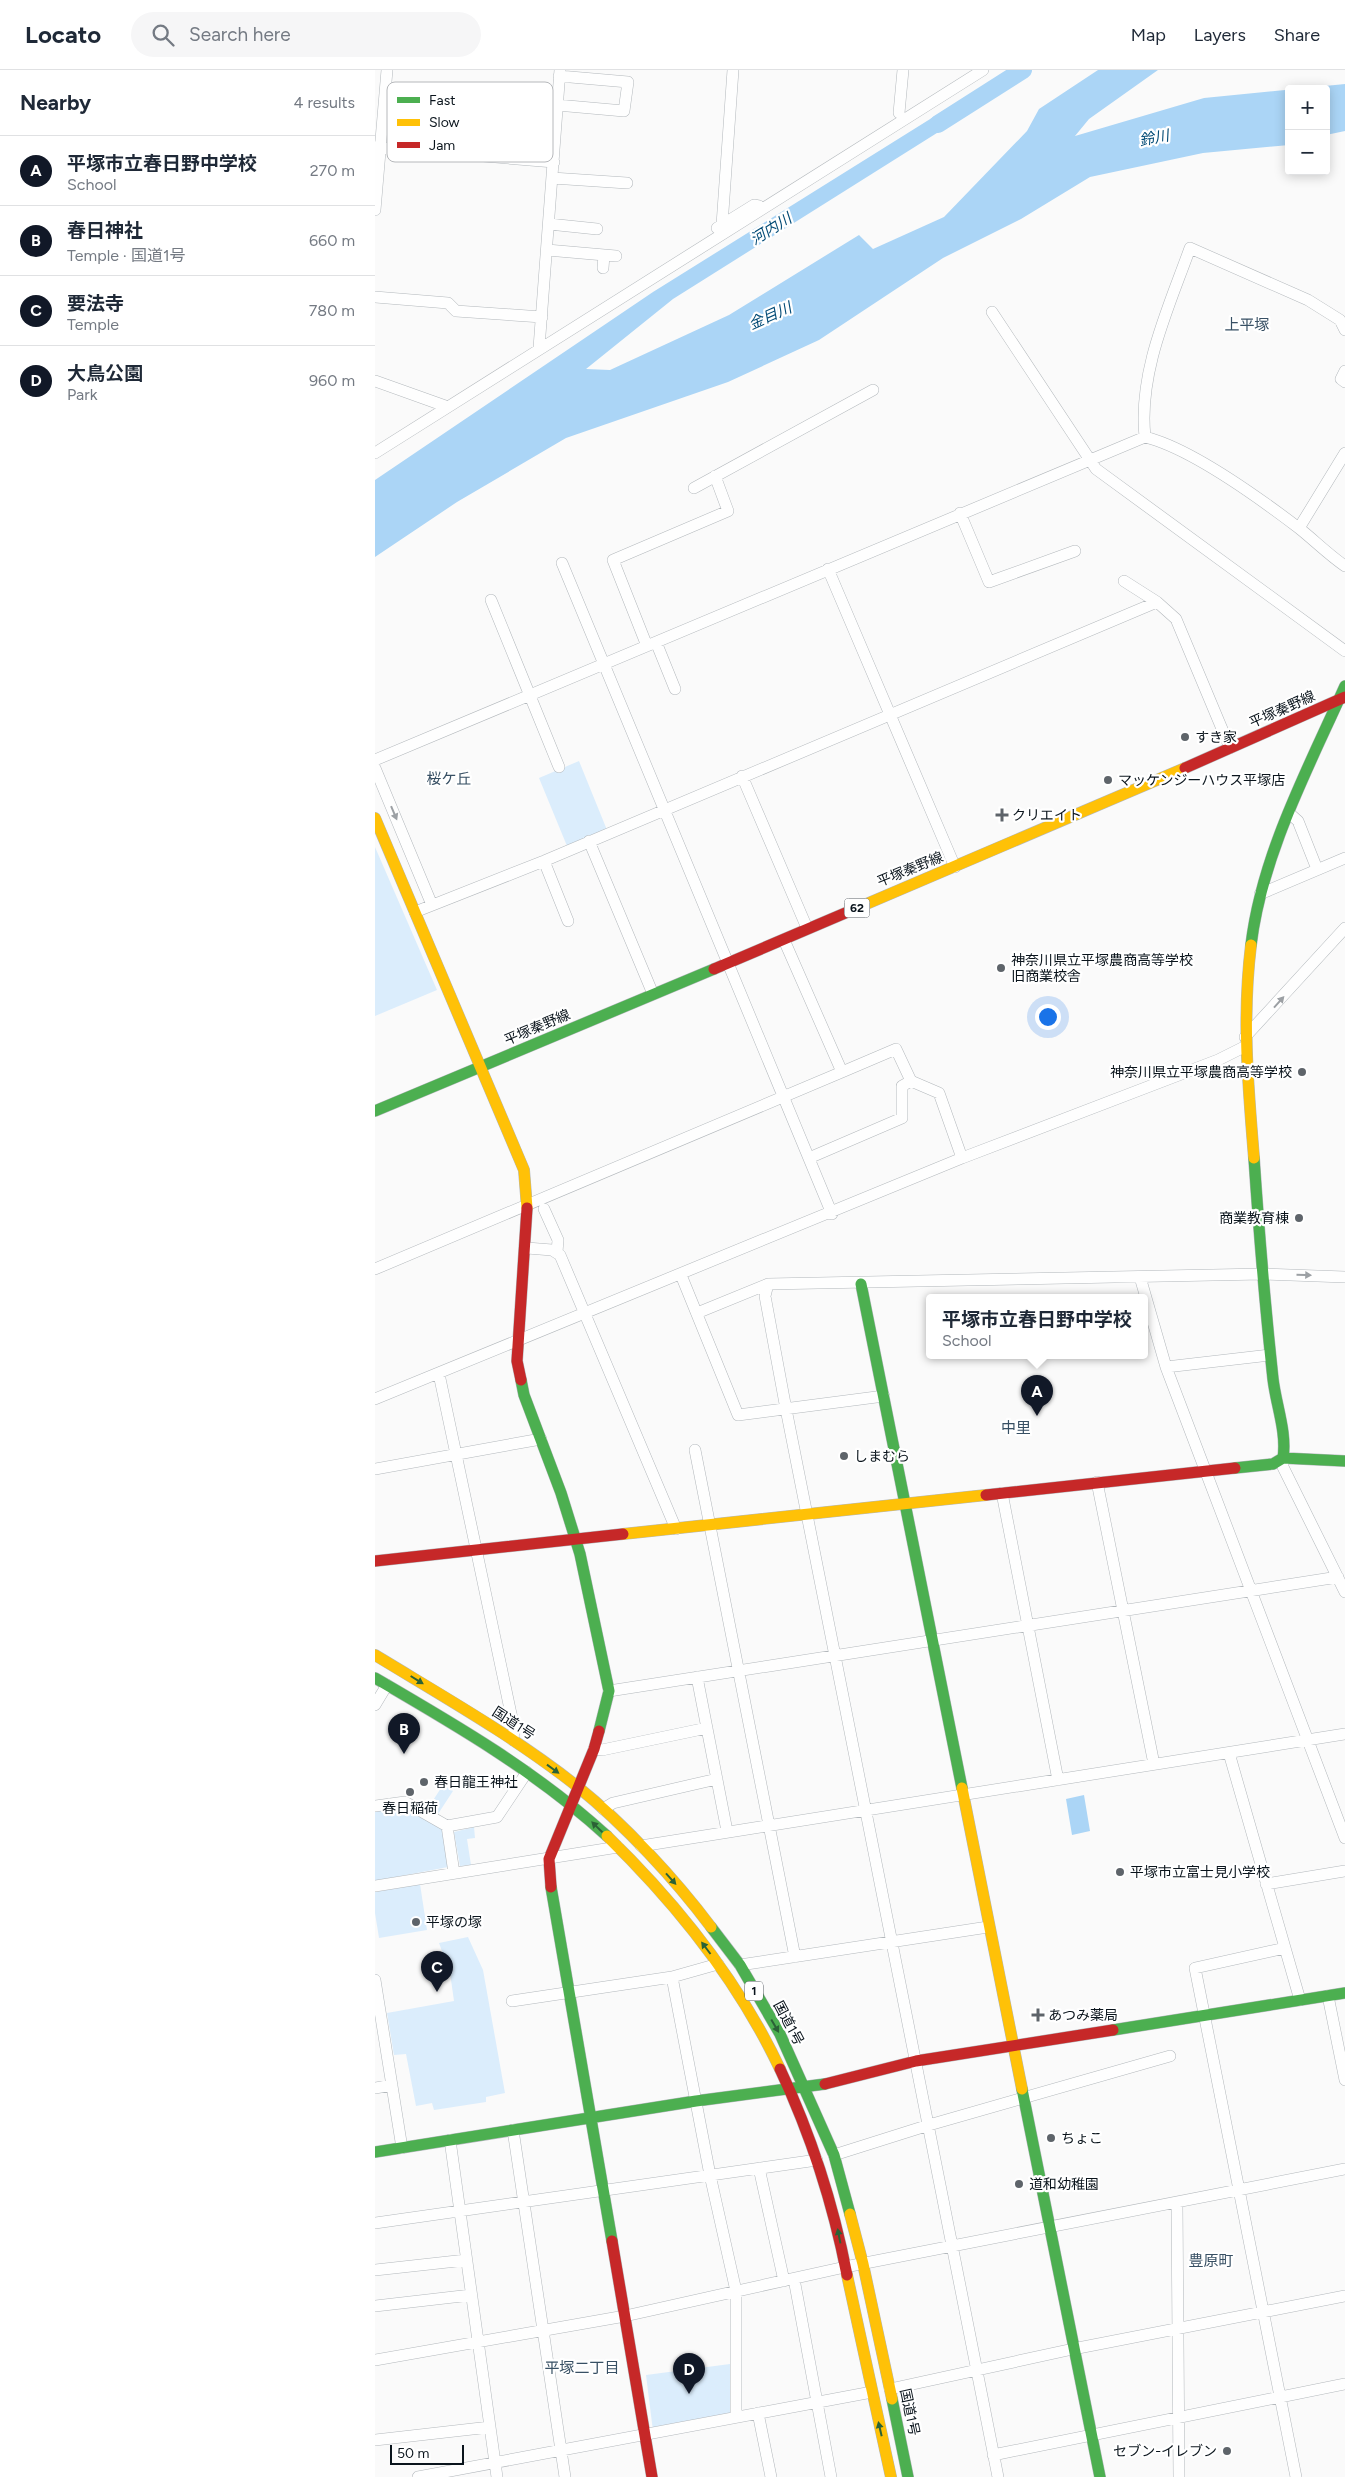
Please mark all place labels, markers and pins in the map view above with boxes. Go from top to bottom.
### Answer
place label: すき家 [1195,729,1237,746]
marker: すき家 [1179,731,1191,743]
place label: マッケンジーハウス平塚店 [1118,772,1285,789]
marker: マッケンジーハウス平塚店 [1102,774,1114,786]
place label: クリエイト [1012,807,1082,824]
marker: クリエイト [996,809,1008,821]
place label: 神奈川県立平塚農商高等学校 旧商業校舎 [1011,952,1193,985]
marker: 神奈川県立平塚農商高等学校 旧商業校舎 [995,962,1007,974]
place label: 神奈川県立平塚農商高等学校 [1110,1064,1292,1081]
marker: 神奈川県立平塚農商高等学校 [1296,1066,1308,1078]
place label: 商業教育棟 [1219,1210,1289,1227]
marker: 商業教育棟 [1293,1212,1305,1224]
pin: A [1021,1375,1053,1416]
place label: しまむら [854,1448,910,1465]
marker: しまむら [838,1450,850,1462]
pin: B [388,1713,420,1754]
place label: 春日龍王神社 [434,1774,518,1791]
marker: 春日龍王神社 [418,1776,430,1788]
marker: 春日稲荷 [404,1786,416,1798]
place label: 春日稲荷 [382,1800,438,1817]
place label: 平塚市立富士見小学校 [1130,1864,1270,1881]
marker: 平塚市立富士見小学校 [1114,1866,1126,1878]
place label: 平塚の塚 [426,1914,482,1931]
marker: 平塚の塚 [410,1916,422,1928]
pin: C [421,1951,453,1992]
place label: あつみ薬局 [1048,2007,1118,2024]
marker: あつみ薬局 [1032,2009,1044,2021]
place label: ちょこ [1061,2130,1103,2147]
marker: ちょこ [1045,2132,1057,2144]
place label: 道和幼稚園 [1029,2176,1099,2193]
marker: 道和幼稚園 [1013,2178,1025,2190]
pin: D [673,2353,705,2394]
place label: セブン-イレブン [1113,2443,1217,2460]
marker: セブン-イレブン [1221,2445,1233,2457]

